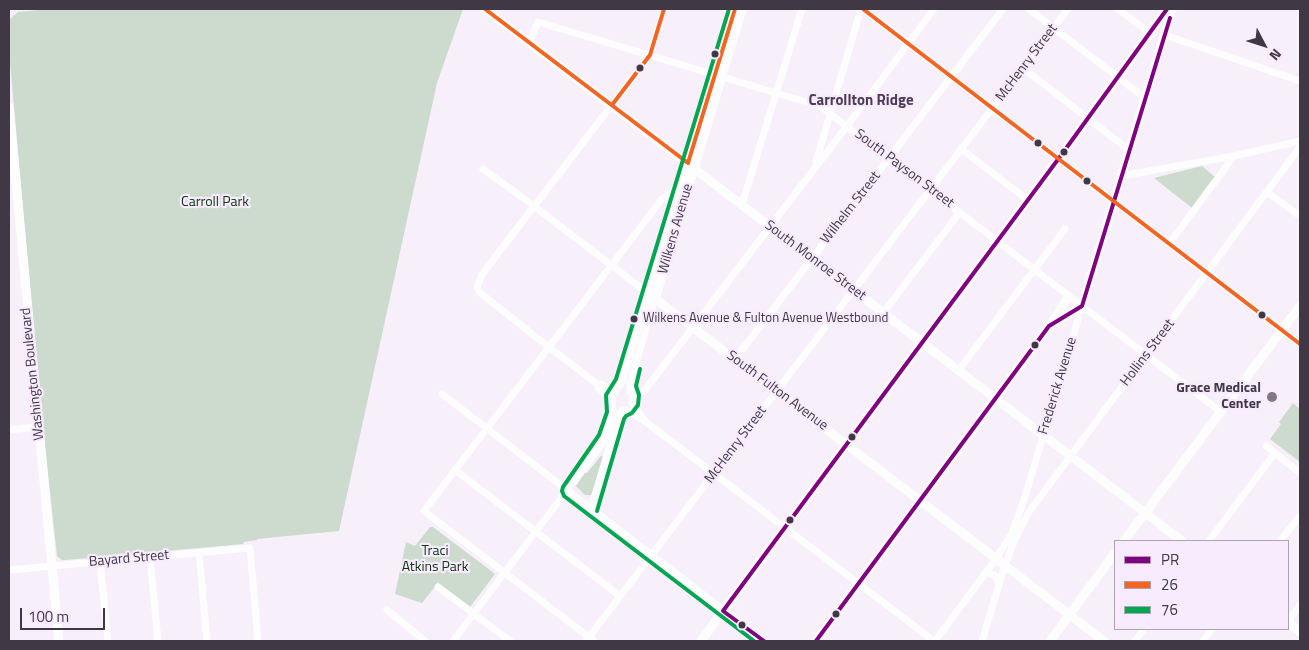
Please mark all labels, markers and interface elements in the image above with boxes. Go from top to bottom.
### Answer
north arrow [1239,20,1289,70]
street label: McHenry Street [992,21,1062,105]
text: N [1265,44,1287,65]
unlabelled marker [710,49,720,59]
unlabelled marker [635,63,645,73]
district label: Carrollton Ridge [808,92,914,110]
street label: South Payson Street [851,126,957,212]
unlabelled marker [1033,138,1043,148]
unlabelled marker [1059,147,1069,157]
street label: Wilhelm Street [817,168,885,248]
unlabelled marker [1082,176,1092,186]
street label: Wilkens Avenue [655,182,697,276]
park label: Carroll Park [181,195,249,211]
street label: South Monroe Street [761,217,869,305]
street label: Washington Boulevard [18,307,48,441]
unlabelled marker [1257,310,1267,320]
place label: Wilkens Avenue & Fulton Avenue Westbound [643,311,888,327]
marker: Wilkens Avenue & Fulton Avenue Westbound [629,314,639,324]
street label: Hollins Street [1117,316,1179,390]
street label: Frederick Avenue [1035,335,1081,437]
unlabelled marker [1030,340,1040,350]
street label: South Fulton Avenue [723,347,831,435]
place label: Grace Medical Center [1176,381,1261,414]
marker: Grace Medical Center [1265,390,1279,404]
street label: McHenry Street [701,403,771,487]
unlabelled marker [847,432,857,442]
unlabelled marker [785,515,795,525]
legend [1114,540,1289,630]
park label: Traci Atkins Park [402,544,468,576]
street label: Bayard Street [88,547,170,571]
text: PR [1161,548,1179,571]
text: 26 [1161,573,1178,596]
scale bar [22,598,108,630]
text: 76 [1161,598,1178,621]
text: 100 m [28,605,69,628]
unlabelled marker [831,609,841,619]
unlabelled marker [737,620,747,630]

